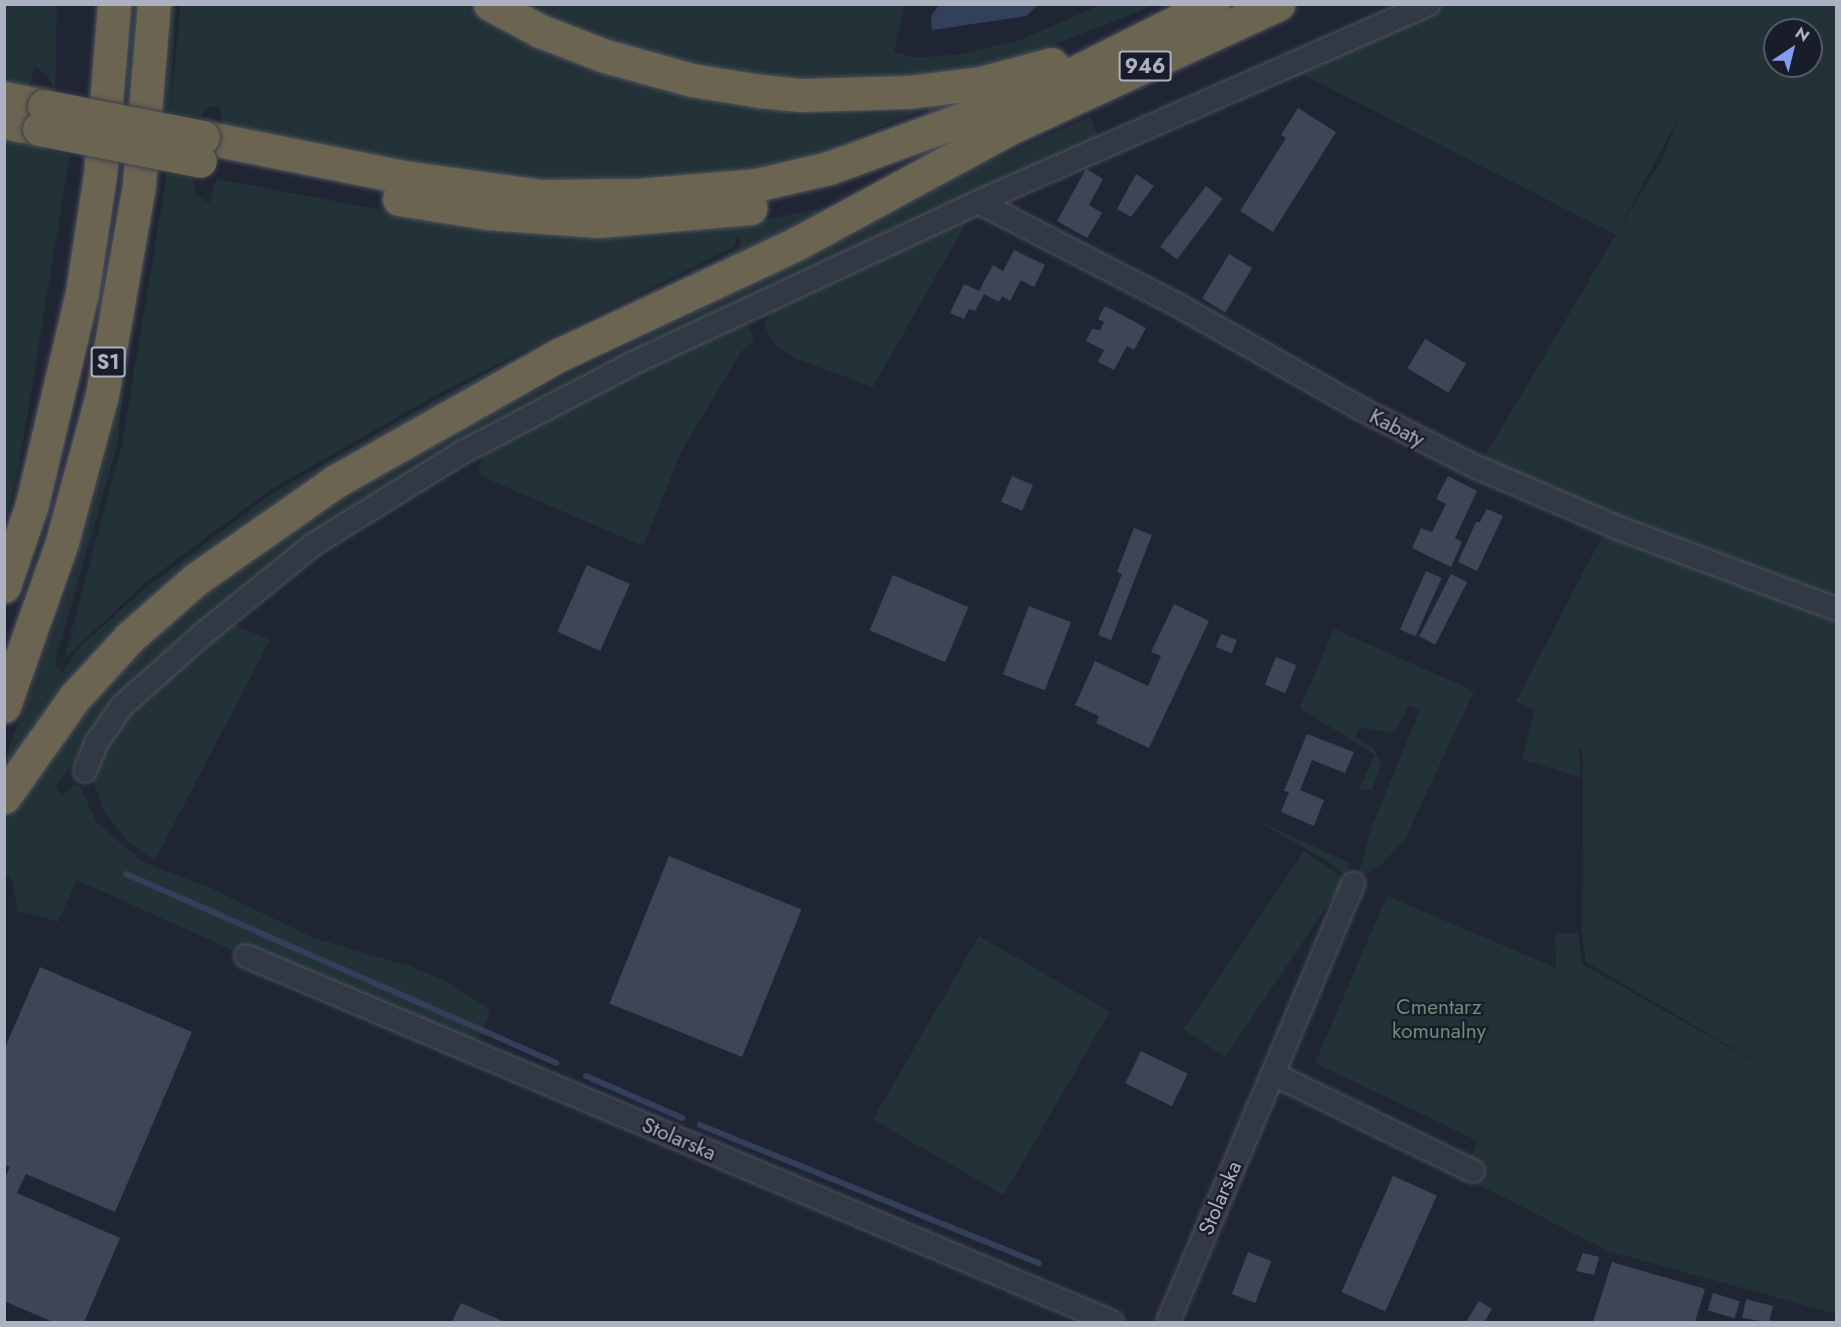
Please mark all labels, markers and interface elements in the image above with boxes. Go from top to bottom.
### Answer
north arrow [1763,18,1823,78]
text: N [1791,21,1814,48]
road number: 946 [1118,49,1172,83]
road number: S1 [90,345,126,379]
street label: Kabaty [1365,404,1429,452]
park label: Cmentarz komunalny [1392,994,1486,1044]
street label: Stolarska [638,1112,720,1166]
street label: Stolarska [1193,1157,1247,1239]

